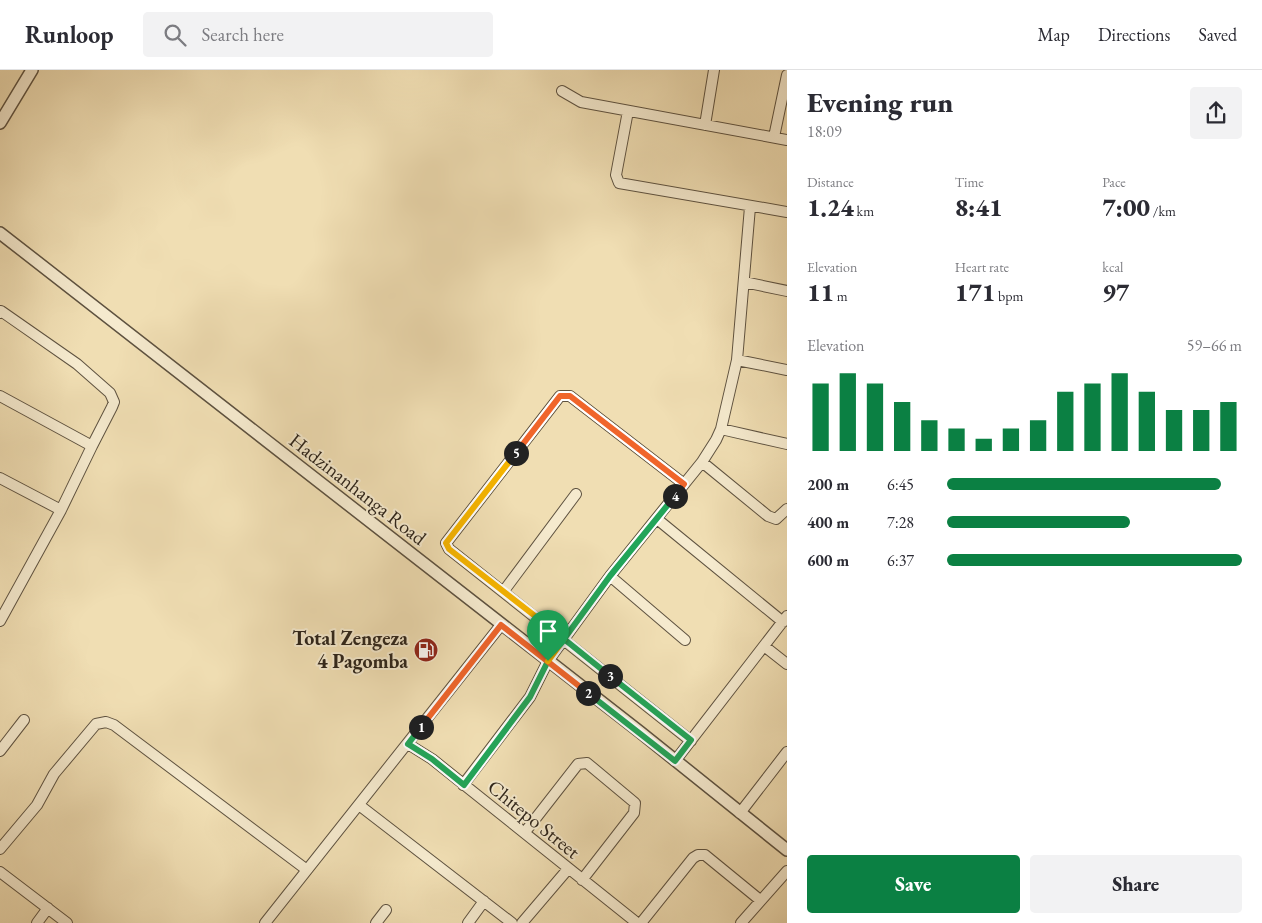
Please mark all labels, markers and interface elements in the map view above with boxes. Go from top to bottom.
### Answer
search box [143,12,493,57]
text: Runloop [25,19,113,50]
icon: search [161,21,189,49]
text: Search here [201,22,284,47]
text: Map [1038,23,1070,46]
text: Directions [1098,23,1170,46]
text: Saved [1198,23,1237,46]
text: Evening run [807,84,953,120]
button: share [1190,87,1242,139]
text: 18:09 [807,121,842,142]
text: Distance [807,173,854,191]
text: Time [955,173,984,191]
text: Pace [1102,173,1126,191]
text: 1.24 [807,191,854,223]
text: 8:41 [955,191,1002,223]
text: 7:00 [1102,191,1150,223]
text: km [854,202,874,220]
text: /km [1150,202,1176,220]
text: Elevation [807,258,857,276]
text: Heart rate [955,258,1009,276]
text: kcal [1102,258,1123,276]
text: 11 [807,276,834,308]
text: 171 [955,276,995,308]
text: 97 [1102,276,1129,308]
text: m [834,287,848,305]
text: bpm [995,287,1023,305]
text: Elevation [807,335,865,356]
text: 59–66 m [1187,335,1242,356]
street label: Hadzinanhanga Road [284,427,433,551]
pin: 5 [504,440,528,466]
text: 5 [513,444,520,462]
text: 200 m [807,474,849,495]
text: 6:45 [887,474,914,495]
pin: 4 [662,484,688,508]
text: 4 [672,487,679,505]
text: 400 m [807,512,849,533]
text: 7:28 [887,512,914,533]
text: 600 m [807,550,849,571]
text: 6:37 [887,550,914,571]
pin [527,610,569,661]
icon: arrive [534,617,562,645]
place label: Total Zengeza 4 Pagomba [292,625,408,674]
fuel station icon: Total Zengeza 4 Pagomba [413,637,439,663]
pin: 3 [598,664,622,688]
text: 3 [607,667,614,685]
pin: 2 [576,680,600,706]
text: 2 [585,684,592,702]
pin: 1 [408,714,434,740]
text: 1 [418,718,425,736]
street label: Chitepo Street [482,774,586,865]
button: Save [807,855,1020,913]
button: Share [1030,855,1242,913]

